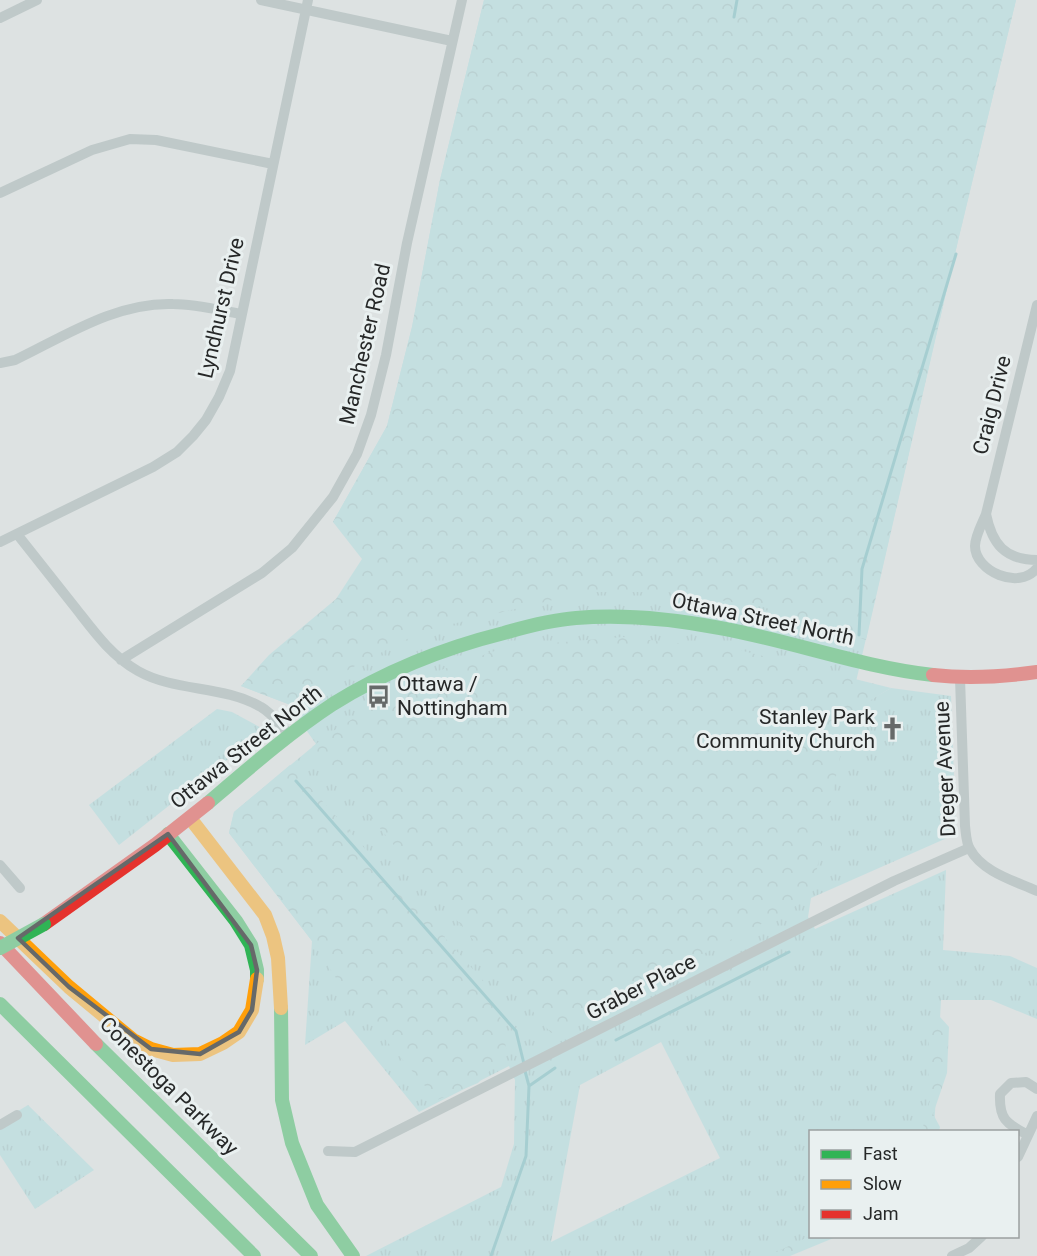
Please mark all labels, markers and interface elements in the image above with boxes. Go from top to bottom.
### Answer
street label: Lyndhurst Drive [193,235,249,381]
street label: Manchester Road [335,261,395,427]
street label: Craig Drive [968,353,1016,457]
street label: Ottawa Street North [670,588,856,650]
place label: Ottawa / Nottingham [397,672,508,720]
street label: Ottawa Street North [165,680,327,814]
bus stop icon: Ottawa / Nottingham [366,683,392,709]
street label: Dreger Avenue [929,701,961,837]
place label: Stanley Park Community Church [696,705,875,753]
church icon: Stanley Park Community Church [880,716,906,742]
street label: Graber Place [582,949,700,1025]
street label: Conestoga Parkway [95,1012,243,1160]
legend [809,1130,1019,1238]
text: Fast [863,1143,898,1164]
text: Slow [863,1173,902,1194]
text: Jam [863,1203,899,1224]

